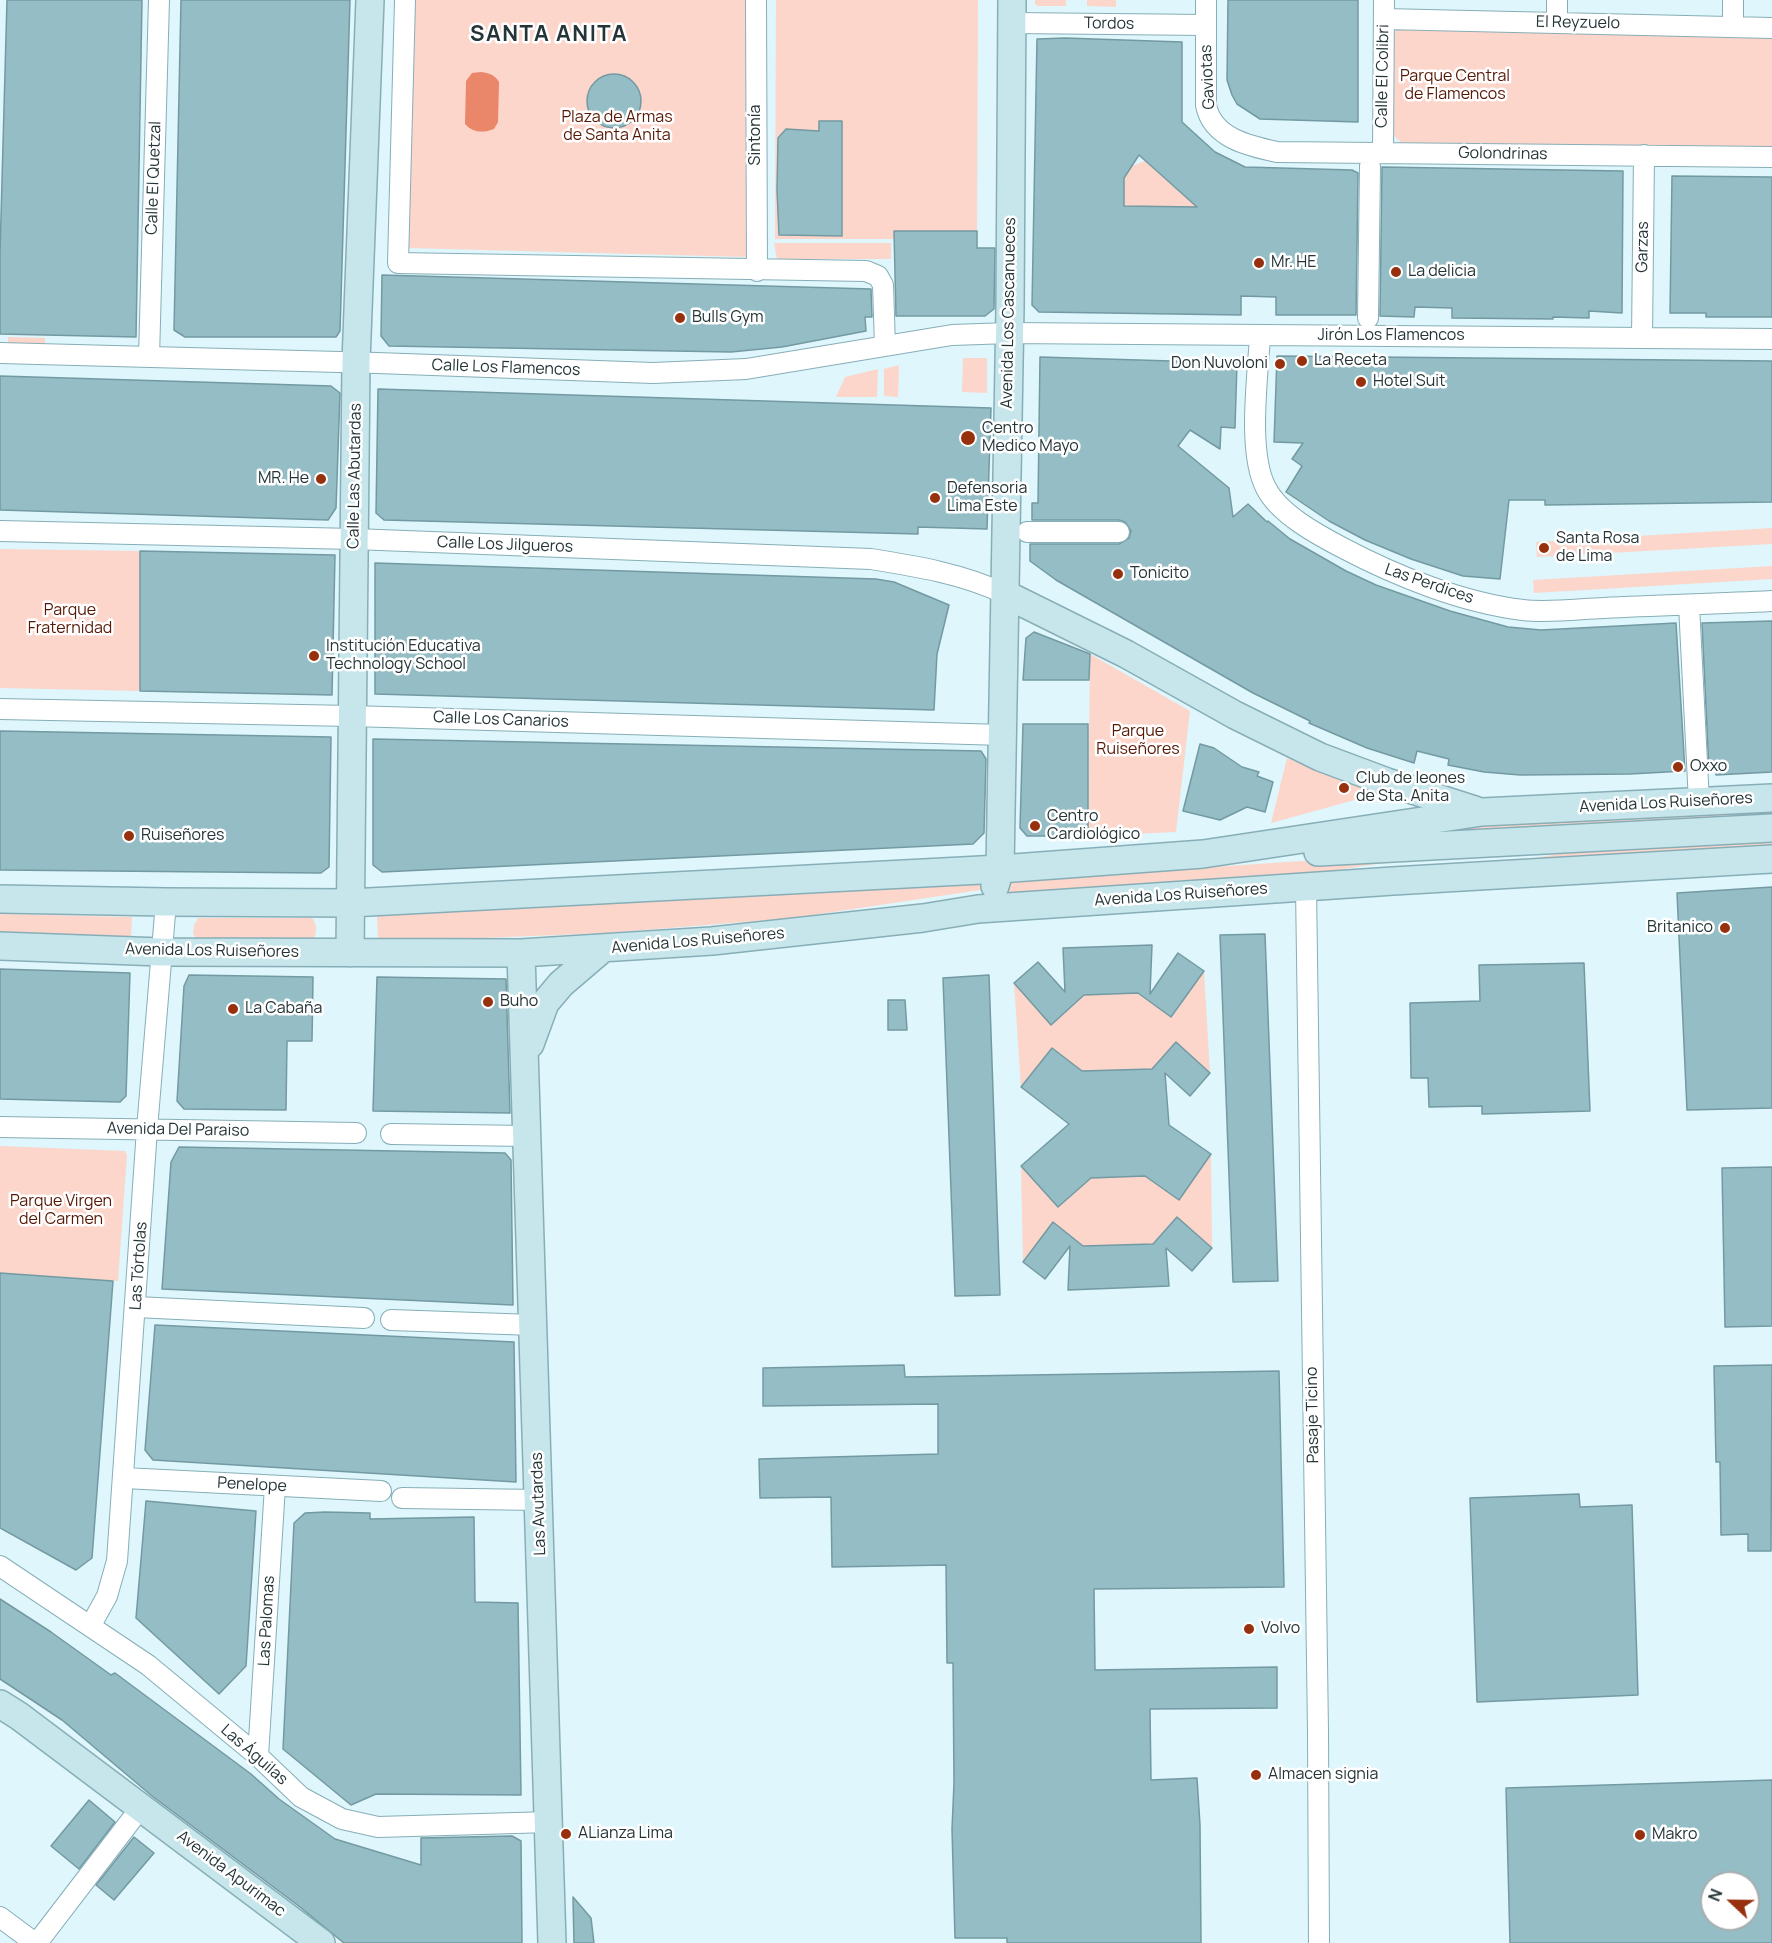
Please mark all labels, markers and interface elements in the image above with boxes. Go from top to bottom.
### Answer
street label: El Reyzuelo [1536,13,1620,33]
street label: Tordos [1084,14,1134,34]
district label: SANTA ANITA [470,22,628,48]
street label: Calle El Colibri [1372,24,1394,128]
street label: Gaviotas [1197,44,1219,110]
park label: Parque Central de Flamencos [1400,67,1510,105]
street label: Sintonía [746,105,766,165]
park label: Plaza de Armas de Santa Anita [561,108,673,146]
street label: Calle El Quetzal [142,121,166,235]
street label: Golondrinas [1458,144,1548,164]
street label: Avenida Los Cascanueces [998,217,1020,409]
street label: Garzas [1633,221,1653,273]
place label: Mr. HE [1271,253,1316,273]
marker: Mr. HE [1252,256,1266,270]
place label: La delicia [1408,262,1476,282]
marker: La delicia [1389,265,1403,279]
place label: Bulls Gym [692,308,764,328]
marker: Bulls Gym [673,311,687,325]
street label: Jirón Los Flamencos [1317,326,1465,346]
place label: La Receta [1314,351,1387,371]
place label: Don Nuvoloni [1171,354,1268,374]
marker: La Receta [1295,354,1309,368]
street label: Calle Los Flamencos [431,356,581,380]
marker: Don Nuvoloni [1273,357,1287,371]
place label: Hotel Suit [1373,372,1445,392]
marker: Hotel Suit [1354,375,1368,389]
street label: Calle Las Abutardas [344,403,366,549]
place label: Centro Medico Mayo [982,419,1079,457]
marker: Centro Medico Mayo [959,429,977,447]
place label: MR. He [258,469,309,489]
marker: MR. He [314,472,328,486]
place label: Defensoria Lima Este [947,479,1027,517]
marker: Defensoria Lima Este [928,491,942,505]
place label: Santa Rosa de Lima [1556,529,1640,567]
street label: Calle Los Jilgueros [437,533,573,557]
marker: Santa Rosa de Lima [1537,541,1551,555]
street label: Las Perdices [1382,560,1476,608]
place label: Tonicito [1130,564,1189,584]
marker: Tonicito [1111,567,1125,581]
park label: Parque Fraternidad [28,601,112,639]
place label: Institución Educativa Technology School [326,637,481,675]
marker: Institución Educativa Technology School [307,649,321,663]
street label: Calle Los Canarios [433,708,569,732]
park label: Parque Ruiseñores [1096,722,1180,760]
place label: Oxxo [1690,757,1727,777]
marker: Oxxo [1671,760,1685,774]
place label: Club de leones de Sta. Anita [1356,769,1465,807]
marker: Club de leones de Sta. Anita [1337,781,1351,795]
street label: Avenida Los Ruiseñores [1579,789,1753,817]
place label: Centro Cardiológico [1047,807,1140,845]
marker: Centro Cardiológico [1028,819,1042,833]
place label: Ruiseñores [141,826,224,846]
marker: Ruiseñores [122,829,136,843]
street label: Avenida Los Ruiseñores [1094,879,1268,911]
place label: Britanico [1647,918,1713,938]
marker: Britanico [1718,921,1732,935]
street label: Avenida Los Ruiseñores [611,924,785,958]
street label: Avenida Los Ruiseñores [125,940,299,962]
place label: Buho [500,992,538,1012]
marker: Buho [481,995,495,1009]
place label: La Cabaña [245,999,322,1019]
marker: La Cabaña [226,1002,240,1016]
street label: Avenida Del Paraiso [107,1119,249,1141]
park label: Parque Virgen del Carmen [10,1192,112,1230]
street label: Las Tórtolas [126,1221,152,1311]
street label: Pasaje Ticino [1303,1367,1323,1463]
street label: Las Avutardas [528,1452,550,1556]
street label: Penelope [217,1474,287,1496]
street label: Las Palomas [255,1575,279,1667]
place label: Volvo [1261,1619,1300,1639]
marker: Volvo [1242,1622,1256,1636]
street label: Las Águilas [217,1721,291,1789]
place label: Almacen signia [1268,1765,1378,1785]
marker: Almacen signia [1249,1768,1263,1782]
place label: ALianza Lima [578,1824,673,1844]
place label: Makro [1652,1825,1697,1845]
street label: Avenida Apurimac [173,1827,289,1921]
marker: ALianza Lima [559,1827,573,1841]
marker: Makro [1633,1828,1647,1842]
north arrow [1700,1871,1760,1931]
text: N [1703,1886,1728,1904]

